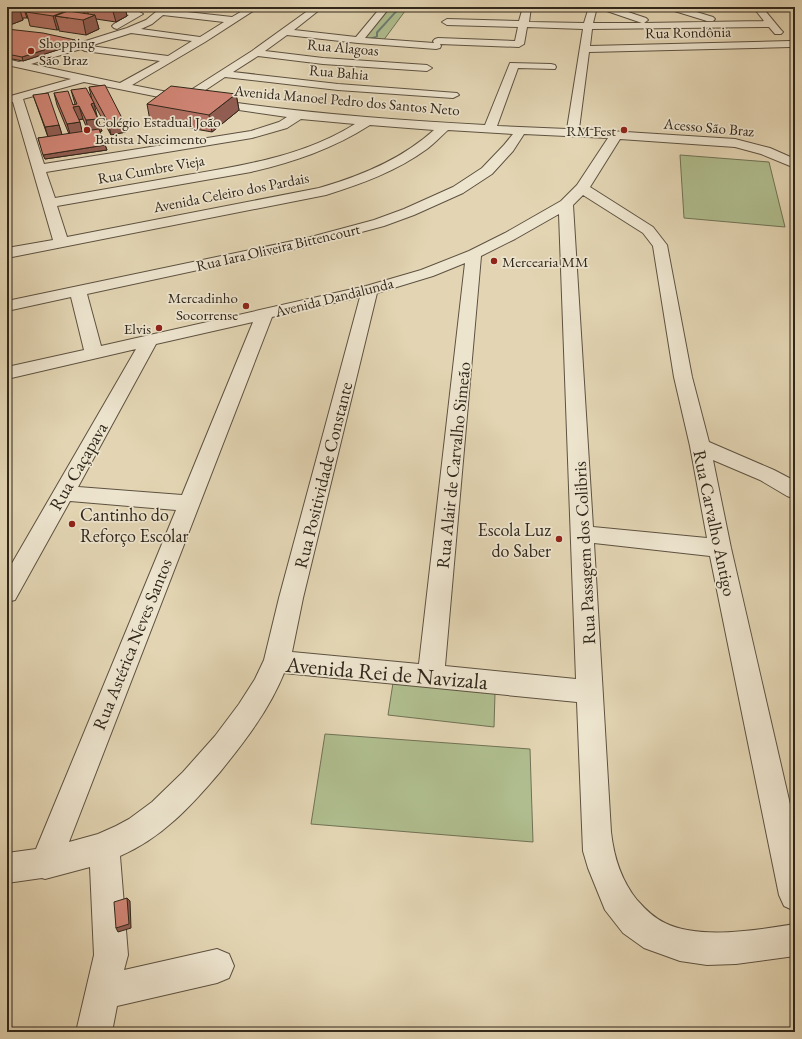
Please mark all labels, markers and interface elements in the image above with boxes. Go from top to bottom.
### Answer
street label: Rua Rondônia [645,22,731,42]
place label: Shopping São Braz [39,33,95,69]
street label: Rua Alagoas [306,34,380,60]
marker: Shopping São Braz [26,46,36,56]
street label: Rua Bahia [308,60,370,84]
street label: Avenida Manoel Pedro dos Santos Neto [232,81,461,119]
place label: Colégio Estadual João Batista Nascimento [95,112,221,148]
street label: Acesso São Braz [662,113,755,140]
place label: RM Fest [566,121,616,140]
marker: Colégio Estadual João Batista Nascimento [82,125,92,135]
marker: RM Fest [619,125,629,135]
street label: Rua Cumbre Vieja [96,150,206,188]
street label: Avenida Celeiro dos Pardais [151,168,311,217]
street label: Rua Iara Oliveira Bittencourt [194,219,362,275]
place label: Mercearia MM [502,252,588,271]
marker: Mercearia MM [489,256,499,266]
street label: Avenida Dandalunda [272,273,395,321]
place label: Mercadinho Socorrense [168,288,238,324]
marker: Mercadinho Socorrense [241,301,251,311]
place label: Elvis [124,319,151,338]
marker: Elvis [154,323,164,333]
street label: Rua Alair de Carvalho Simeão [431,360,475,569]
street label: Rua Positividade Constante [289,379,357,571]
street label: Rua Caçapava [44,417,113,514]
street label: Rua Carvalho Antigo [688,448,742,598]
street label: Rua Passagem dos Colibris [568,461,600,645]
place label: Cantinho do Reforço Escolar [80,503,189,547]
place label: Escola Luz do Saber [478,518,551,562]
marker: Cantinho do Reforço Escolar [67,519,77,529]
marker: Escola Luz do Saber [554,534,564,544]
street label: Rua Astérica Neves Santos [87,555,177,733]
street label: Avenida Rei de Navizala [284,650,489,696]

